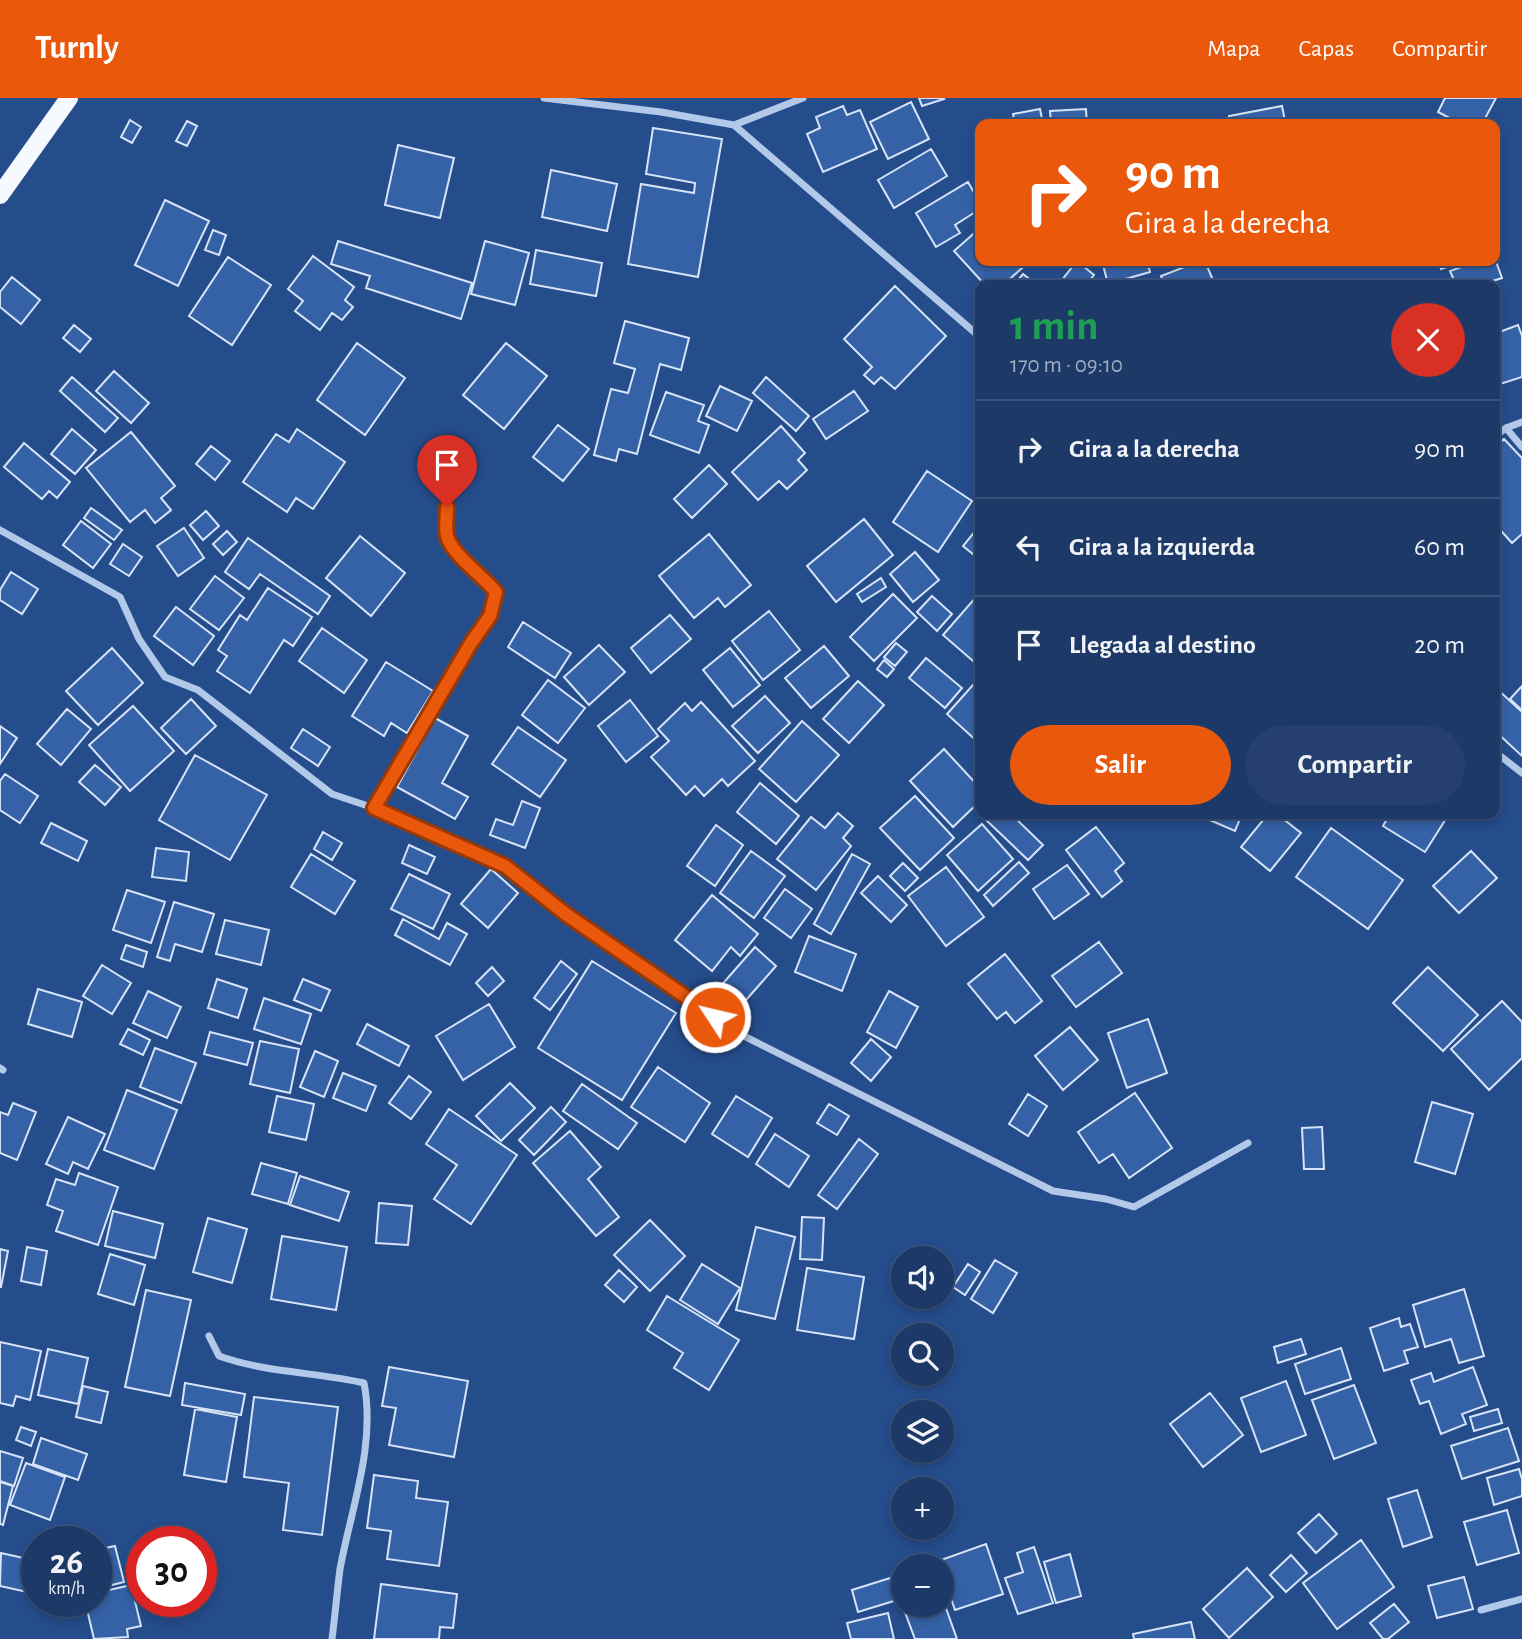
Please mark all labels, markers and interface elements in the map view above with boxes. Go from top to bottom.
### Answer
text: Turnly [35,32,119,65]
text: Mapa [1207,37,1260,61]
text: Capas [1298,37,1354,61]
text: Compartir [1392,37,1487,61]
icon: right [1010,147,1101,238]
text: 90 m [1125,149,1221,198]
text: Gira a la derecha [1125,207,1330,239]
button: close [1391,303,1465,377]
text: 1 min [1010,305,1099,347]
text: 170 m · 09:10 [1010,354,1123,377]
icon: right [1010,430,1048,468]
pin [417,435,477,507]
text: Gira a la derecha [1069,436,1240,462]
text: 90 m [1414,436,1465,462]
icon: arrive [428,446,466,484]
icon: left [1010,528,1048,566]
text: Gira a la izquierda [1069,534,1255,560]
text: 60 m [1414,534,1465,560]
icon: arrive [1010,626,1048,664]
text: Llegada al destino [1069,632,1256,658]
text: 20 m [1414,632,1465,658]
button: Salir [1010,725,1231,805]
button: Compartir [1245,725,1465,805]
position arrow [678,980,752,1054]
map controls [891,1246,954,1617]
button: sound [891,1246,954,1309]
button: search [891,1323,954,1386]
button: layers [891,1400,954,1463]
button: + [891,1477,954,1540]
speed limit sign: 30 [126,1526,217,1617]
text: 26 [50,1545,83,1580]
button: − [891,1554,954,1617]
text: km/h [48,1580,85,1598]

